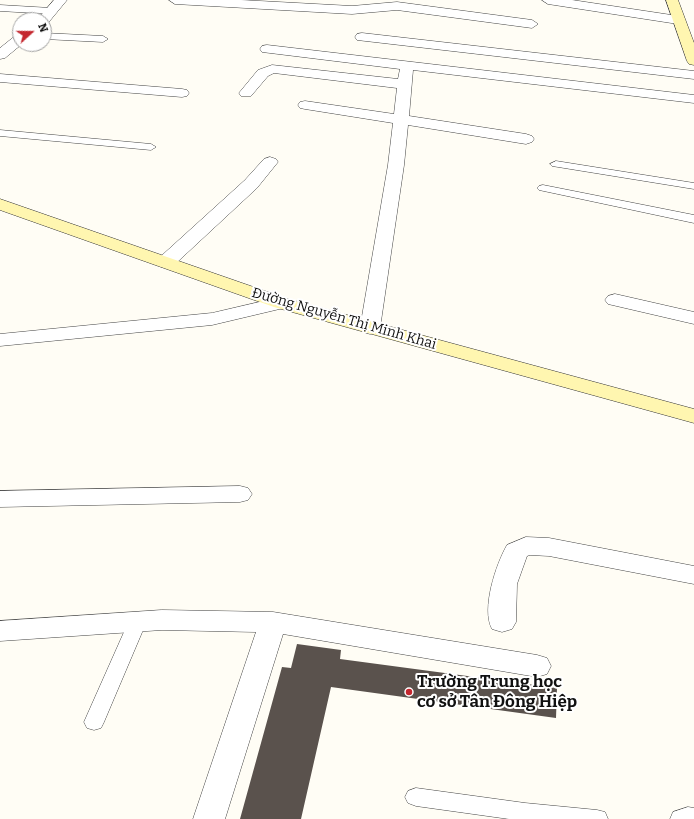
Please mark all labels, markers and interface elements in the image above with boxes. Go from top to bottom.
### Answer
north arrow [12,12,52,52]
text: N [35,22,50,34]
street label: Đường Nguyễn Thị Minh Khai [250,285,438,353]
place label: Trường Trung học cơ sở Tân Đông Hiệp [417,672,577,712]
marker: Trường Trung học cơ sở Tân Đông Hiệp [404,687,414,697]

